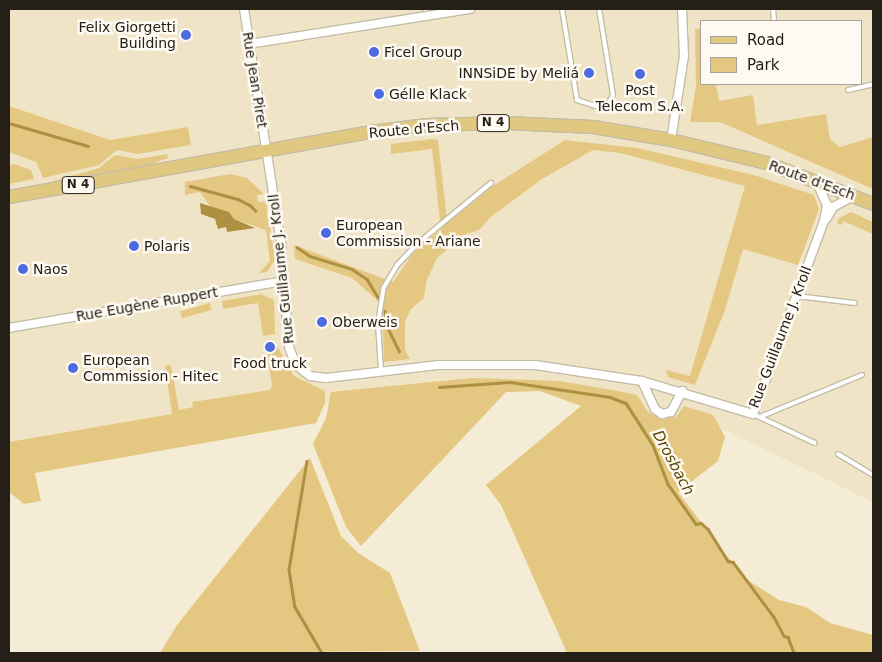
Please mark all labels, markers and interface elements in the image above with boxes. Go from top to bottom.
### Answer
place label: Felix Giorgetti Building [78,19,176,52]
legend [700,20,862,85]
marker: Felix Giorgetti Building [180,29,192,41]
street label: Rue Jean Piret [239,31,271,129]
text: Road [747,31,785,49]
place label: Ficel Group [384,44,462,60]
marker: Ficel Group [368,46,380,58]
text: Park [747,56,779,74]
place label: INNSiDE by Meliá [458,65,579,81]
marker: INNSiDE by Meliá [583,67,595,79]
marker: Post Telecom S.A. [634,68,646,80]
place label: Post Telecom S.A. [596,82,684,114]
place label: Gélle Klack [389,86,467,102]
marker: Gélle Klack [373,88,385,100]
road number: N 4 [476,114,510,132]
street label: Route d'Esch [368,117,460,141]
street label: Route d'Esch [767,157,857,203]
road number: N 4 [60,176,96,194]
street label: Rue Guillaume J. Kroll [265,193,297,345]
place label: European Commission - Ariane [336,217,481,250]
marker: European Commission - Ariane [320,227,332,239]
place label: Polaris [144,238,190,254]
marker: Polaris [128,240,140,252]
place label: Naos [33,261,68,277]
marker: Naos [17,263,29,275]
street label: Rue Guillaume J. Kroll [745,264,815,410]
street label: Rue Eugène Ruppert [75,283,219,325]
place label: Oberweis [332,314,398,330]
marker: Oberweis [316,316,328,328]
marker: Food truck [264,341,276,353]
place label: European Commission - Hitec [83,352,219,384]
place label: Food truck [233,355,307,371]
marker: European Commission - Hitec [67,362,79,374]
water label: Drosbach [648,427,698,499]

